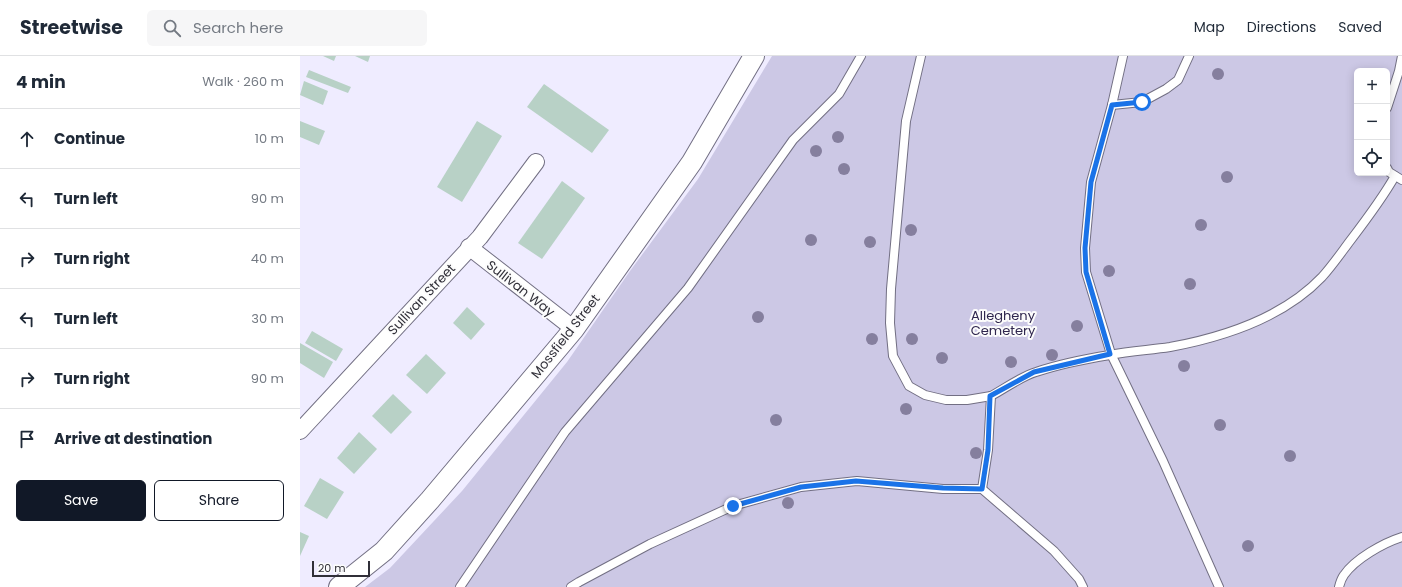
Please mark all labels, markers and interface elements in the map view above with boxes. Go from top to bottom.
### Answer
search box [147,10,427,46]
text: Streetwise [20,14,123,41]
icon: search [161,17,183,39]
text: Search here [193,17,283,38]
text: Map [1194,17,1225,37]
text: Directions [1247,17,1316,37]
text: Saved [1338,17,1382,37]
map controls [1354,68,1390,176]
button: + [1354,68,1390,104]
text: 4 min [16,70,66,94]
text: Walk · 260 m [202,72,284,91]
route start [1133,93,1151,111]
button: − [1354,104,1390,140]
icon: ahead [16,128,38,150]
text: Continue [54,128,125,149]
text: 10 m [255,129,284,148]
button: locate [1354,140,1390,176]
icon: left [16,188,38,210]
text: Turn left [54,188,118,209]
text: 90 m [251,189,284,208]
icon: right [16,248,38,270]
text: Turn right [54,248,130,269]
text: 40 m [251,249,284,268]
street label: Sullivan Way [482,256,559,322]
street label: Sullivan Street [383,259,460,339]
street label: Mossfield Street [526,290,604,382]
park label: Allegheny Cemetery [971,306,1036,340]
icon: left [16,308,38,330]
text: Turn left [54,308,118,329]
text: 30 m [251,309,284,328]
icon: right [16,368,38,390]
text: Turn right [54,368,130,389]
text: 90 m [251,369,284,388]
icon: arrive [16,428,38,450]
text: Arrive at destination [54,428,212,449]
button: Save [16,480,146,521]
button: Share [154,480,284,521]
route end [724,497,742,515]
scale bar [312,559,370,578]
text: 20 m [318,560,346,576]

